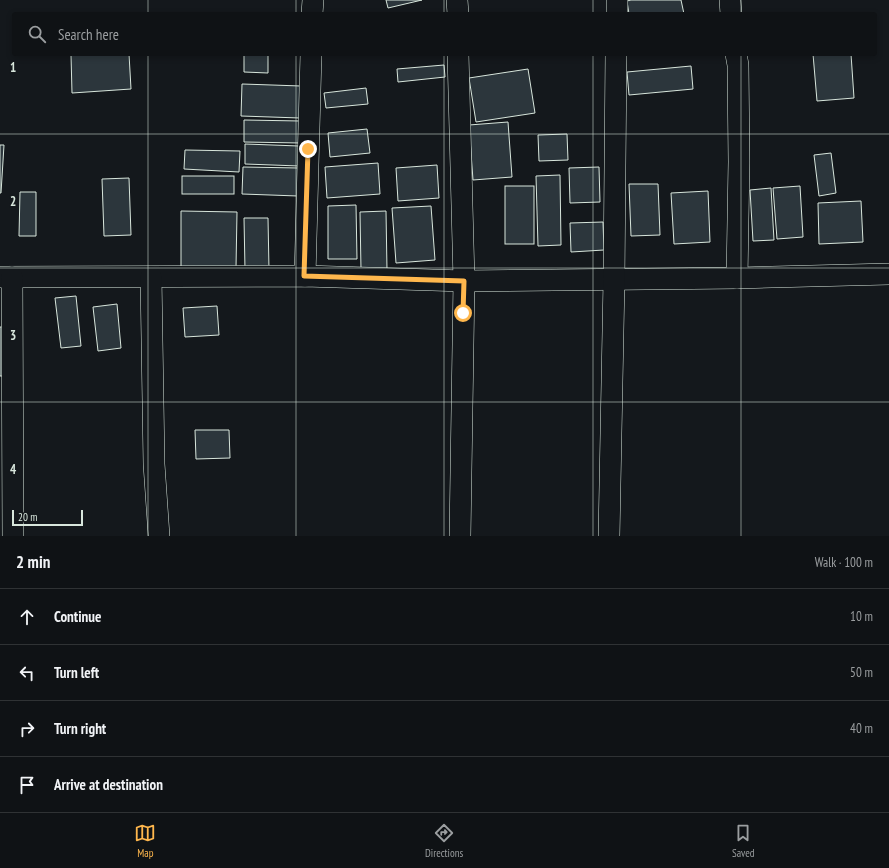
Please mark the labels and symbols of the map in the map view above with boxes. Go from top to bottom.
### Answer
text: 1 [10,59,16,76]
route end [299,140,317,158]
text: 2 [10,193,16,210]
route start [454,304,472,322]
text: 3 [10,327,16,344]
text: 4 [10,461,17,478]
scale bar [12,508,83,527]

